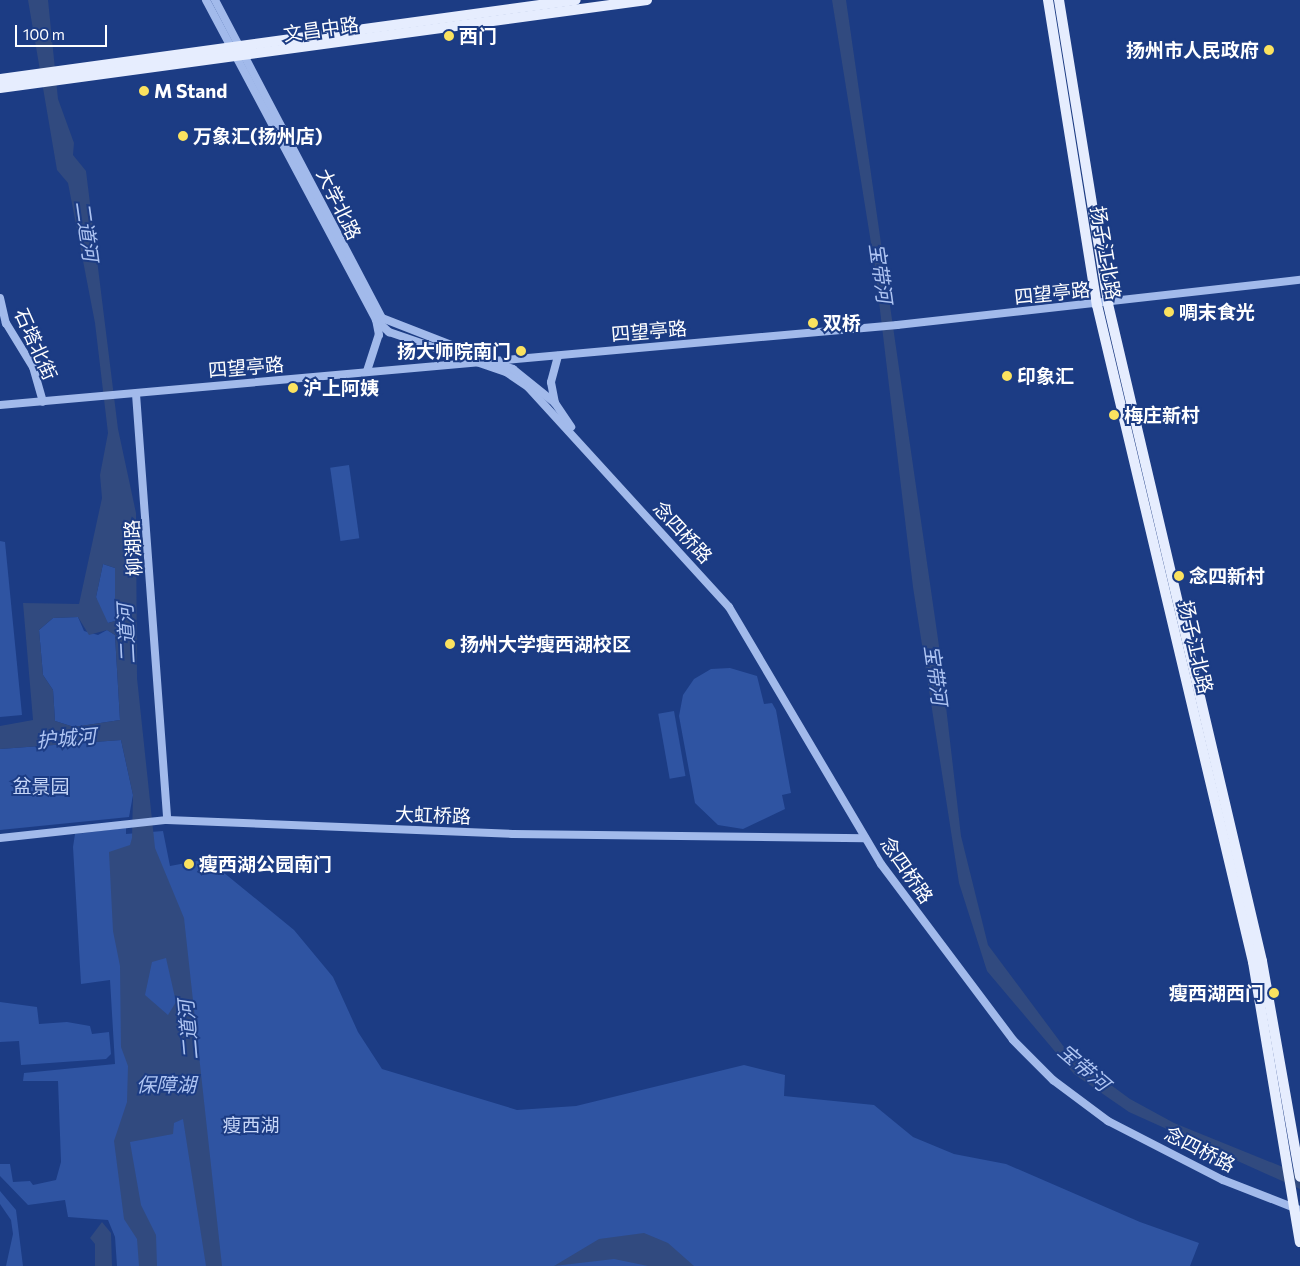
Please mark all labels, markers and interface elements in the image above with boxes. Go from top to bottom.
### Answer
street label: 文昌中路 [282,12,360,46]
scale bar [18,15,110,47]
text: 100 m [23,25,65,43]
place label: 西门 [459,25,497,47]
marker: 西门 [443,30,455,42]
place label: 扬州市人民政府 [1126,39,1259,61]
marker: 扬州市人民政府 [1263,44,1275,56]
place label: M Stand [154,80,227,102]
marker: M Stand [138,85,150,97]
place label: 万象汇(扬州店) [193,125,323,147]
marker: 万象汇(扬州店) [177,130,189,142]
street label: 大学北路 [312,165,366,243]
water label: 二道河 [71,200,103,262]
street label: 扬子江北路 [1087,204,1125,302]
water label: 宝带河 [865,242,897,304]
street label: 四望亭路 [1013,278,1091,308]
place label: 啁末食光 [1179,301,1255,323]
street label: 石塔北街 [10,305,62,383]
marker: 啁末食光 [1163,306,1175,318]
place label: 双桥 [823,312,861,334]
street label: 四望亭路 [610,316,688,346]
marker: 双桥 [807,317,819,329]
place label: 扬大师院南门 [397,340,511,362]
marker: 扬大师院南门 [515,345,527,357]
street label: 四望亭路 [207,352,285,382]
place label: 印象汇 [1017,365,1074,387]
marker: 印象汇 [1001,370,1013,382]
place label: 沪上阿姨 [303,377,379,399]
marker: 沪上阿姨 [287,382,299,394]
place label: 梅庄新村 [1124,404,1200,426]
marker: 梅庄新村 [1108,409,1120,421]
street label: 念四桥路 [649,496,717,568]
street label: 柳湖路 [120,519,146,577]
place label: 念四新村 [1189,565,1265,587]
marker: 念四新村 [1173,570,1185,582]
street label: 扬子江北路 [1174,598,1218,696]
water label: 二道河 [112,603,140,665]
place label: 扬州大学瘦西湖校区 [460,633,631,655]
marker: 扬州大学瘦西湖校区 [444,638,456,650]
water label: 宝带河 [920,644,952,706]
water label: 护城河 [35,723,97,753]
park label: 盆景园 [13,775,69,797]
street label: 大虹桥路 [395,802,471,828]
street label: 念四桥路 [876,832,938,908]
place label: 瘦西湖公园南门 [199,853,332,875]
marker: 瘦西湖公园南门 [183,858,195,870]
place label: 瘦西湖西门 [1169,982,1264,1004]
marker: 瘦西湖西门 [1268,987,1280,999]
water label: 二道河 [173,999,203,1061]
water label: 宝带河 [1053,1038,1115,1096]
water label: 保障湖 [136,1072,196,1096]
park label: 瘦西湖 [223,1114,279,1136]
street label: 念四桥路 [1161,1122,1239,1176]

